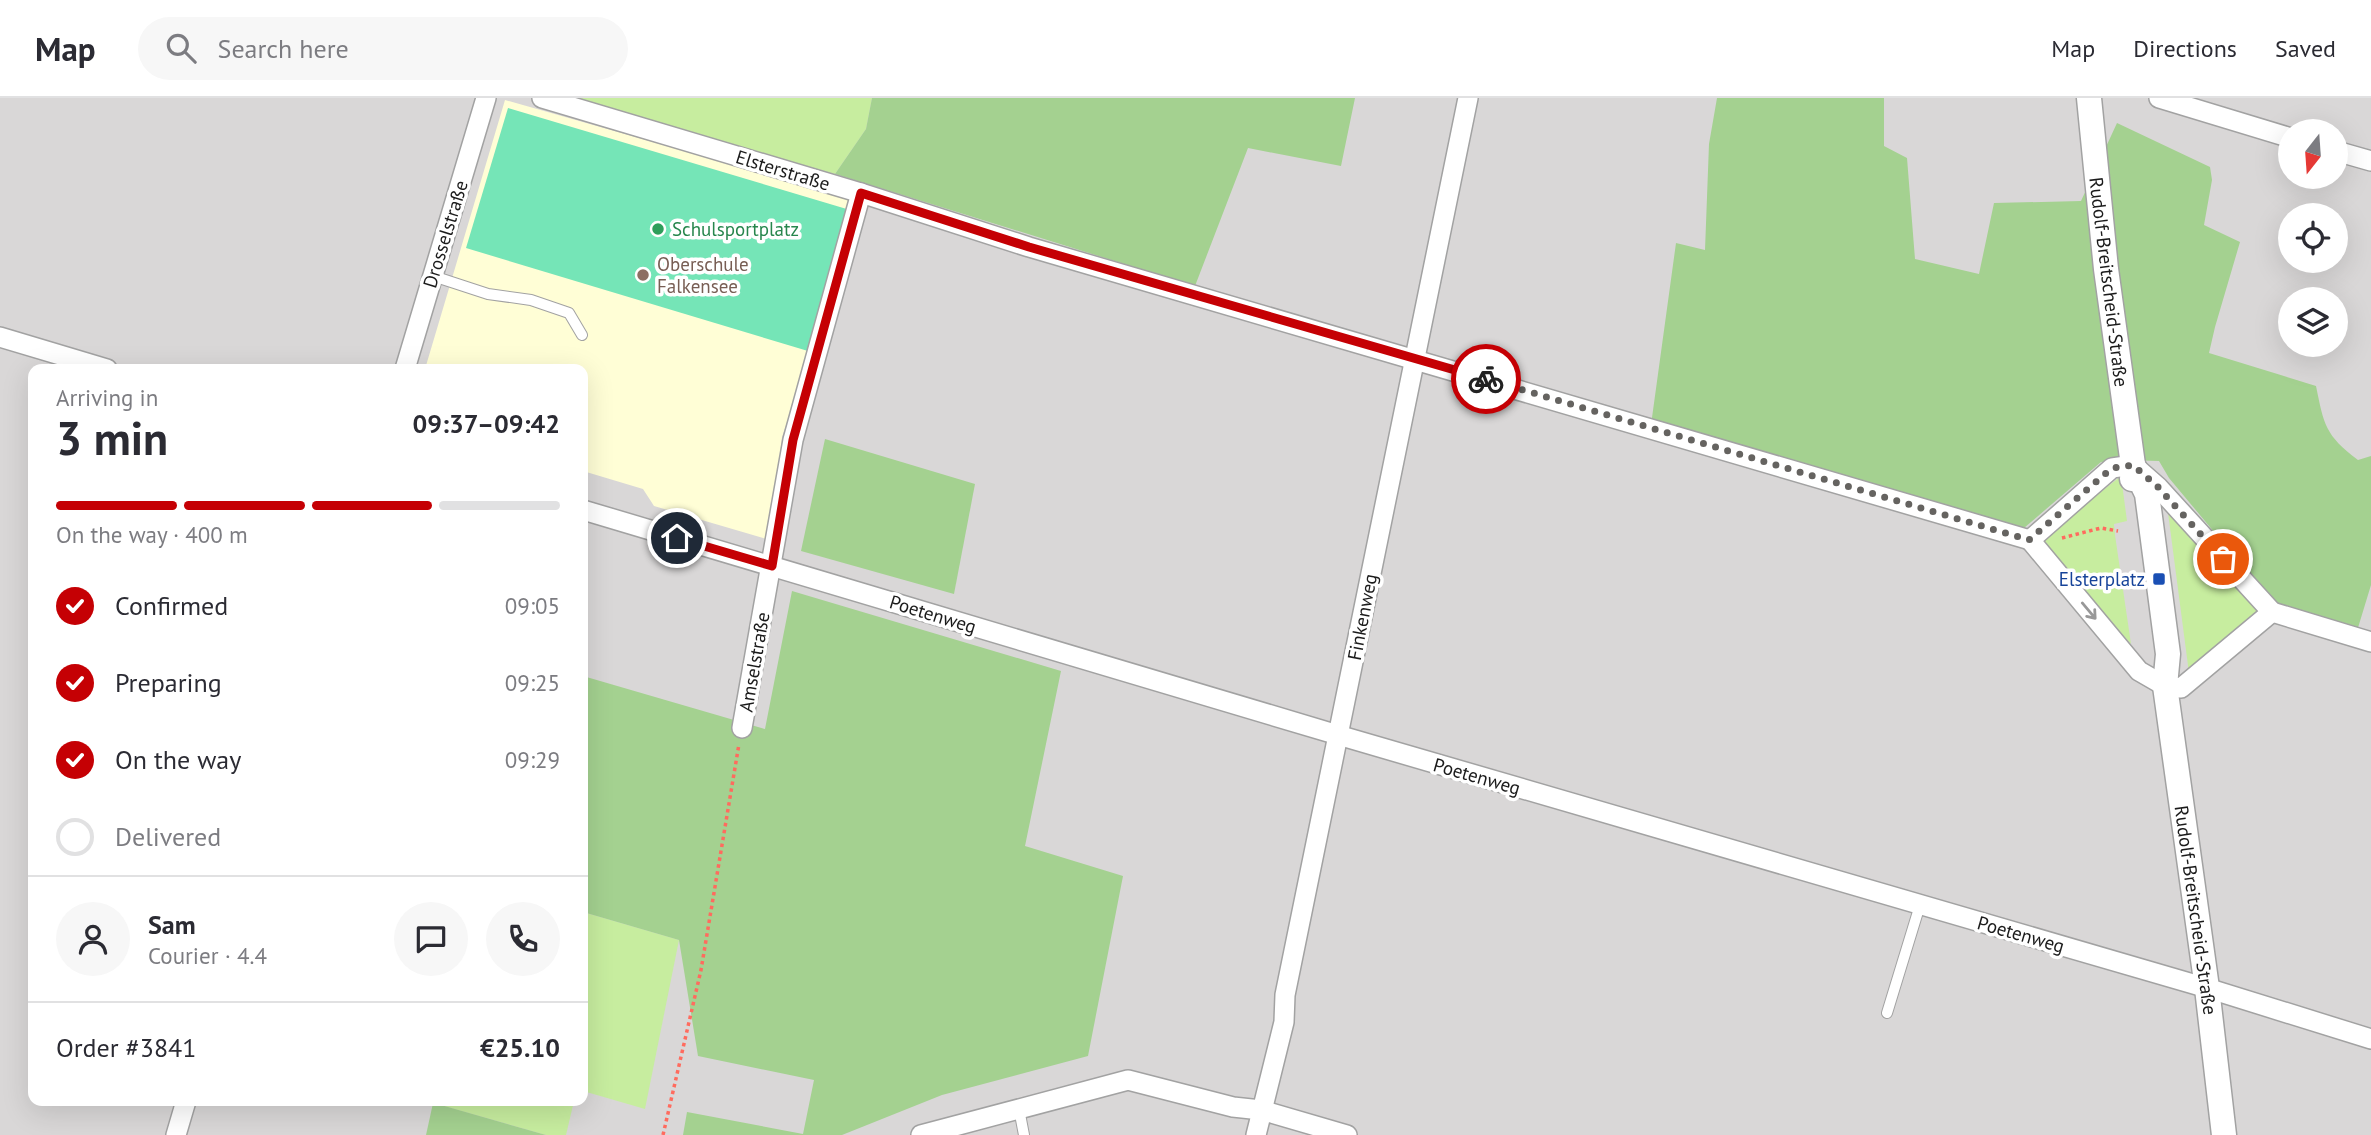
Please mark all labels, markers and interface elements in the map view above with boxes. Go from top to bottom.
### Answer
search box [138,17,628,80]
text: Map [35,27,96,70]
icon: search [162,29,200,67]
text: Search here [218,32,349,65]
text: Map [2051,33,2095,64]
text: Directions [2133,33,2237,64]
text: Saved [2275,33,2336,64]
north arrow [2278,119,2348,189]
map controls [2278,119,2348,357]
street label: Elsterstraße [733,144,833,196]
street label: Rudolf-Breitscheid-Straße [2084,176,2134,388]
street label: Drosselstraße [417,177,473,291]
button: locate [2278,203,2348,273]
place label: Schulsportplatz [672,217,799,241]
marker: Schulsportplatz [650,221,666,237]
place label: Oberschule Falkensee [657,252,749,298]
marker: Oberschule Falkensee [635,267,651,283]
button: layers [2278,287,2348,357]
courier [1451,344,1521,414]
icon: bike [1467,360,1505,398]
text: Arriving in [56,383,158,412]
text: 09:37–09:42 [413,407,560,440]
text: 3 min [56,408,168,468]
pin [647,508,707,568]
icon: home [658,519,696,557]
text: On the way · 400 m [56,520,248,549]
pin [2193,529,2253,589]
icon: bag [2204,540,2242,578]
place label: Elsterplatz [2059,567,2145,591]
marker: Elsterplatz [2151,571,2167,587]
street label: Finkenweg [1342,572,1382,662]
icon: check [56,587,94,625]
text: Confirmed [115,589,228,622]
street label: Poetenweg [887,589,979,639]
text: 09:05 [505,591,560,620]
one-way arrow [2081,602,2097,620]
street label: Amselstraße [733,610,775,714]
icon: check [56,664,94,702]
text: Preparing [115,666,222,699]
text: 09:25 [505,668,560,697]
icon: check [56,741,94,779]
text: On the way [115,743,241,776]
text: 09:29 [505,745,560,774]
street label: Poetenweg [1431,752,1523,800]
street label: Rudolf-Breitscheid-Straße [2169,804,2223,1016]
text: Delivered [115,820,221,853]
button: person [56,902,130,976]
button: chat [394,902,468,976]
button: phone [486,902,560,976]
text: Sam [148,908,196,941]
street label: Poetenweg [1975,910,2067,958]
text: Courier · 4.4 [148,941,267,970]
text: Order #3841 [56,1031,196,1064]
text: €25.10 [480,1031,560,1064]

